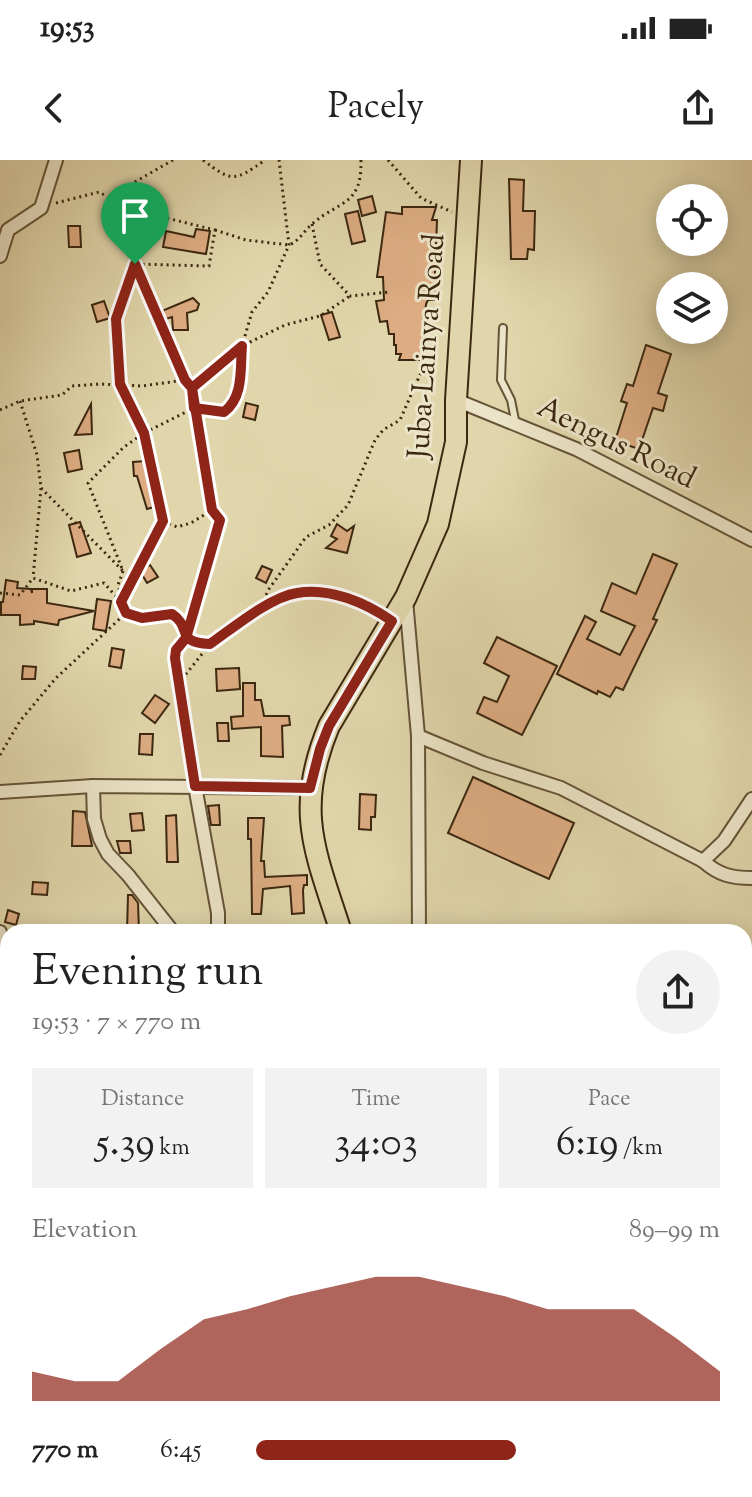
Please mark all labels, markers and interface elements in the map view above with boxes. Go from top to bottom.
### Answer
text: 19:53 [40,7,95,50]
text: Pacely [328,82,424,134]
icon: back [32,86,76,130]
icon: share [676,86,720,130]
pin [101,182,169,264]
map controls [656,184,728,344]
button: locate [656,184,728,256]
icon: arrive [113,194,157,238]
street label: Juba-Lainya Road [399,232,457,462]
button: layers [656,272,728,344]
street label: Aengus Road [529,387,703,501]
text: Evening run [32,942,264,1005]
button: share [636,950,720,1034]
text: 19:53 · 7 × 770 m [32,1004,201,1041]
text: Distance [101,1084,184,1116]
text: Time [352,1084,400,1116]
text: Pace [588,1084,630,1116]
text: 5.39 [96,1116,155,1173]
text: 34:03 [334,1116,418,1173]
text: 6:19 [556,1116,618,1173]
text: km [155,1133,190,1165]
text: /km [618,1133,663,1165]
text: Elevation [32,1212,137,1249]
text: 89–99 m [629,1212,720,1249]
text: 770 m [32,1432,98,1469]
text: 6:45 [160,1432,201,1469]

